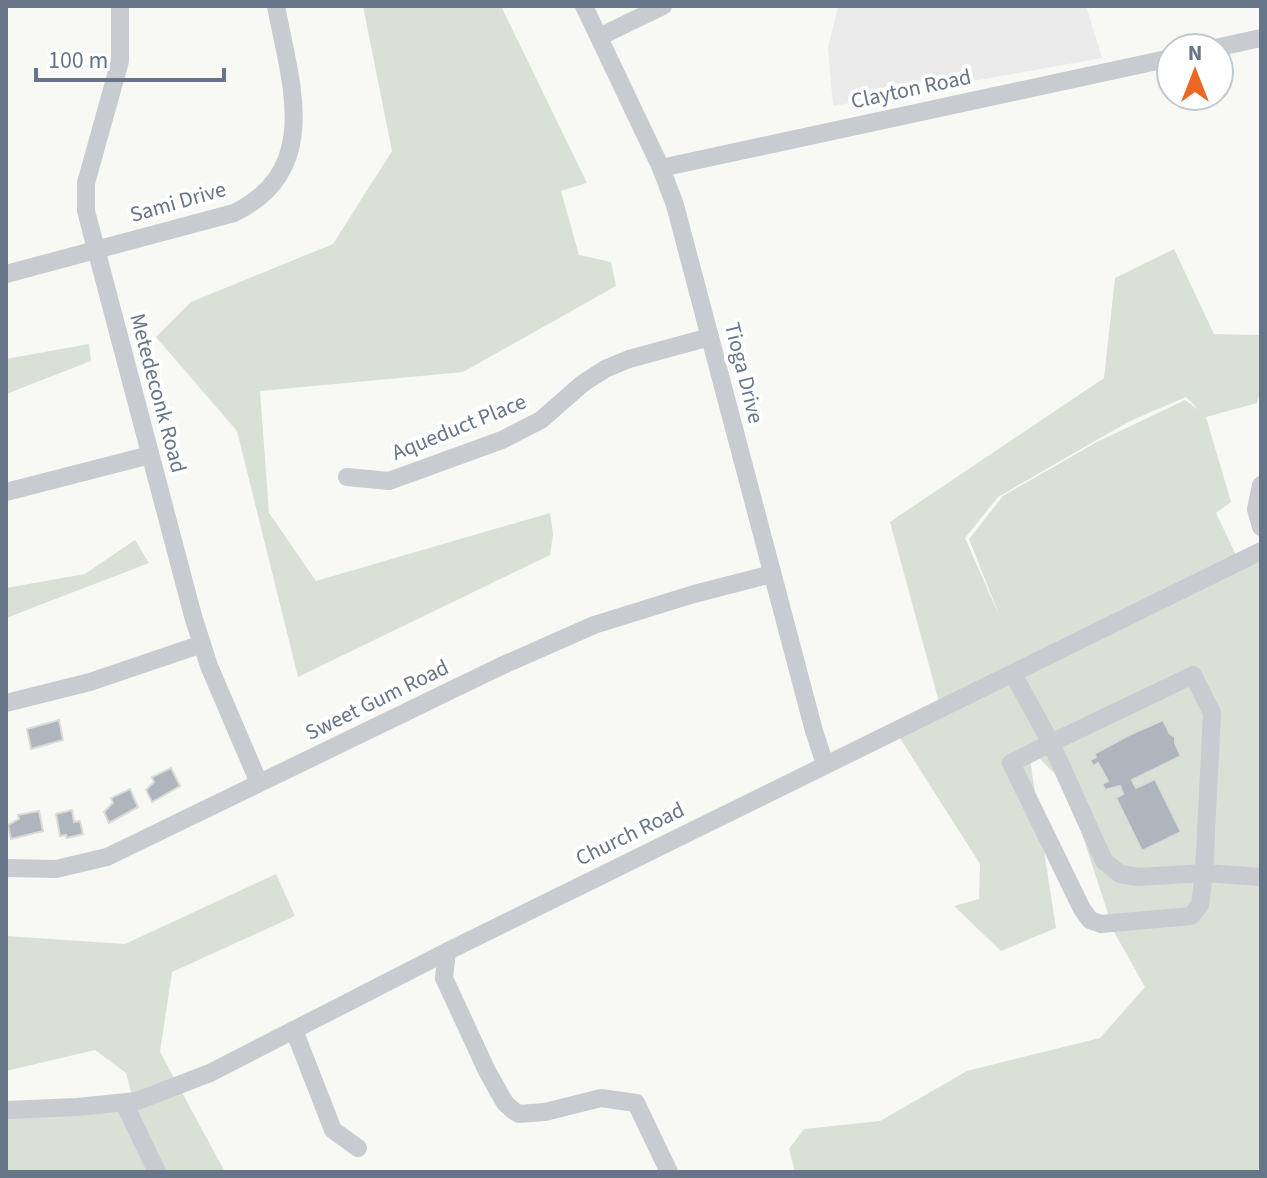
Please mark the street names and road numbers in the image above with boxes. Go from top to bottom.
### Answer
street label: Clayton Road [848,61,974,117]
street label: Sami Drive [126,173,230,231]
street label: Metedeconk Road [121,310,195,476]
street label: Tioga Drive [716,319,772,427]
street label: Aqueduct Place [387,385,531,469]
street label: Sweet Gum Road [300,651,454,749]
street label: Church Road [570,794,690,874]

